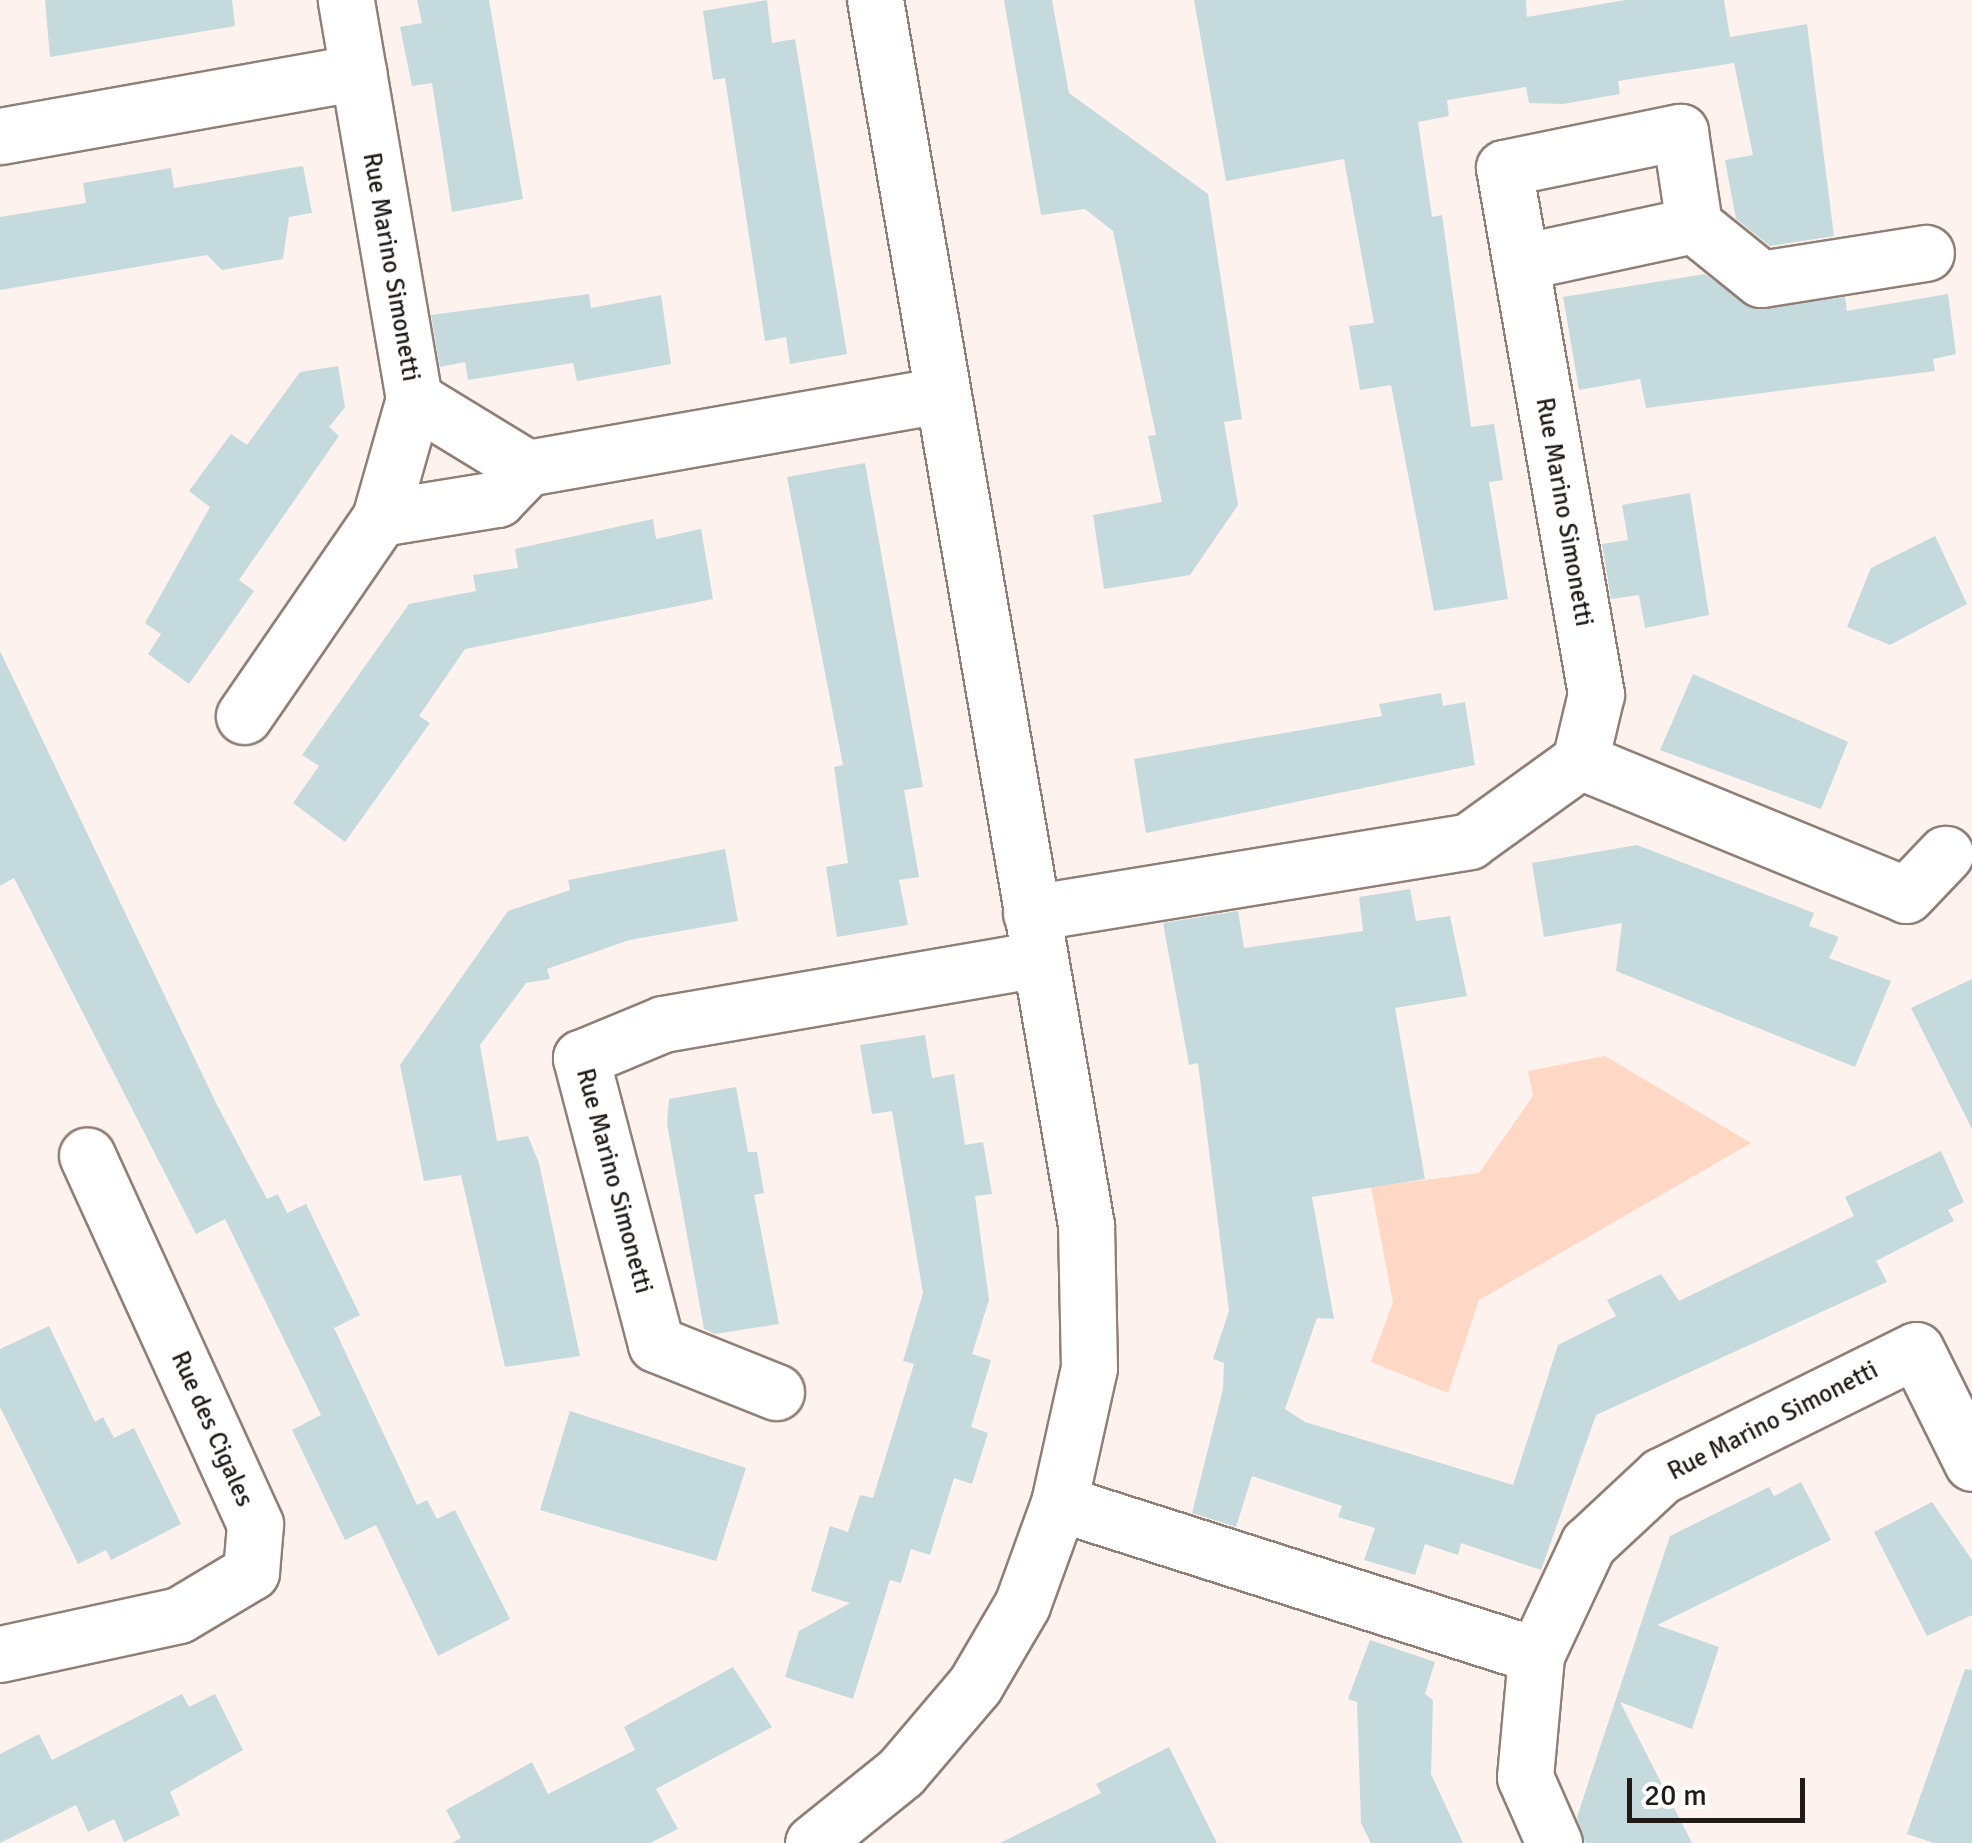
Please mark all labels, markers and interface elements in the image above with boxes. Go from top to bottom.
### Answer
street label: Rue Marino Simonetti [356,150,426,384]
street label: Rue Marino Simonetti [1529,395,1599,629]
street label: Rue Marino Simonetti [570,1065,658,1297]
street label: Rue des Cigales [164,1347,260,1511]
street label: Rue Marino Simonetti [1663,1355,1883,1487]
scale bar [1632,1758,1810,1820]
text: 20 m [1644,1777,1707,1814]

